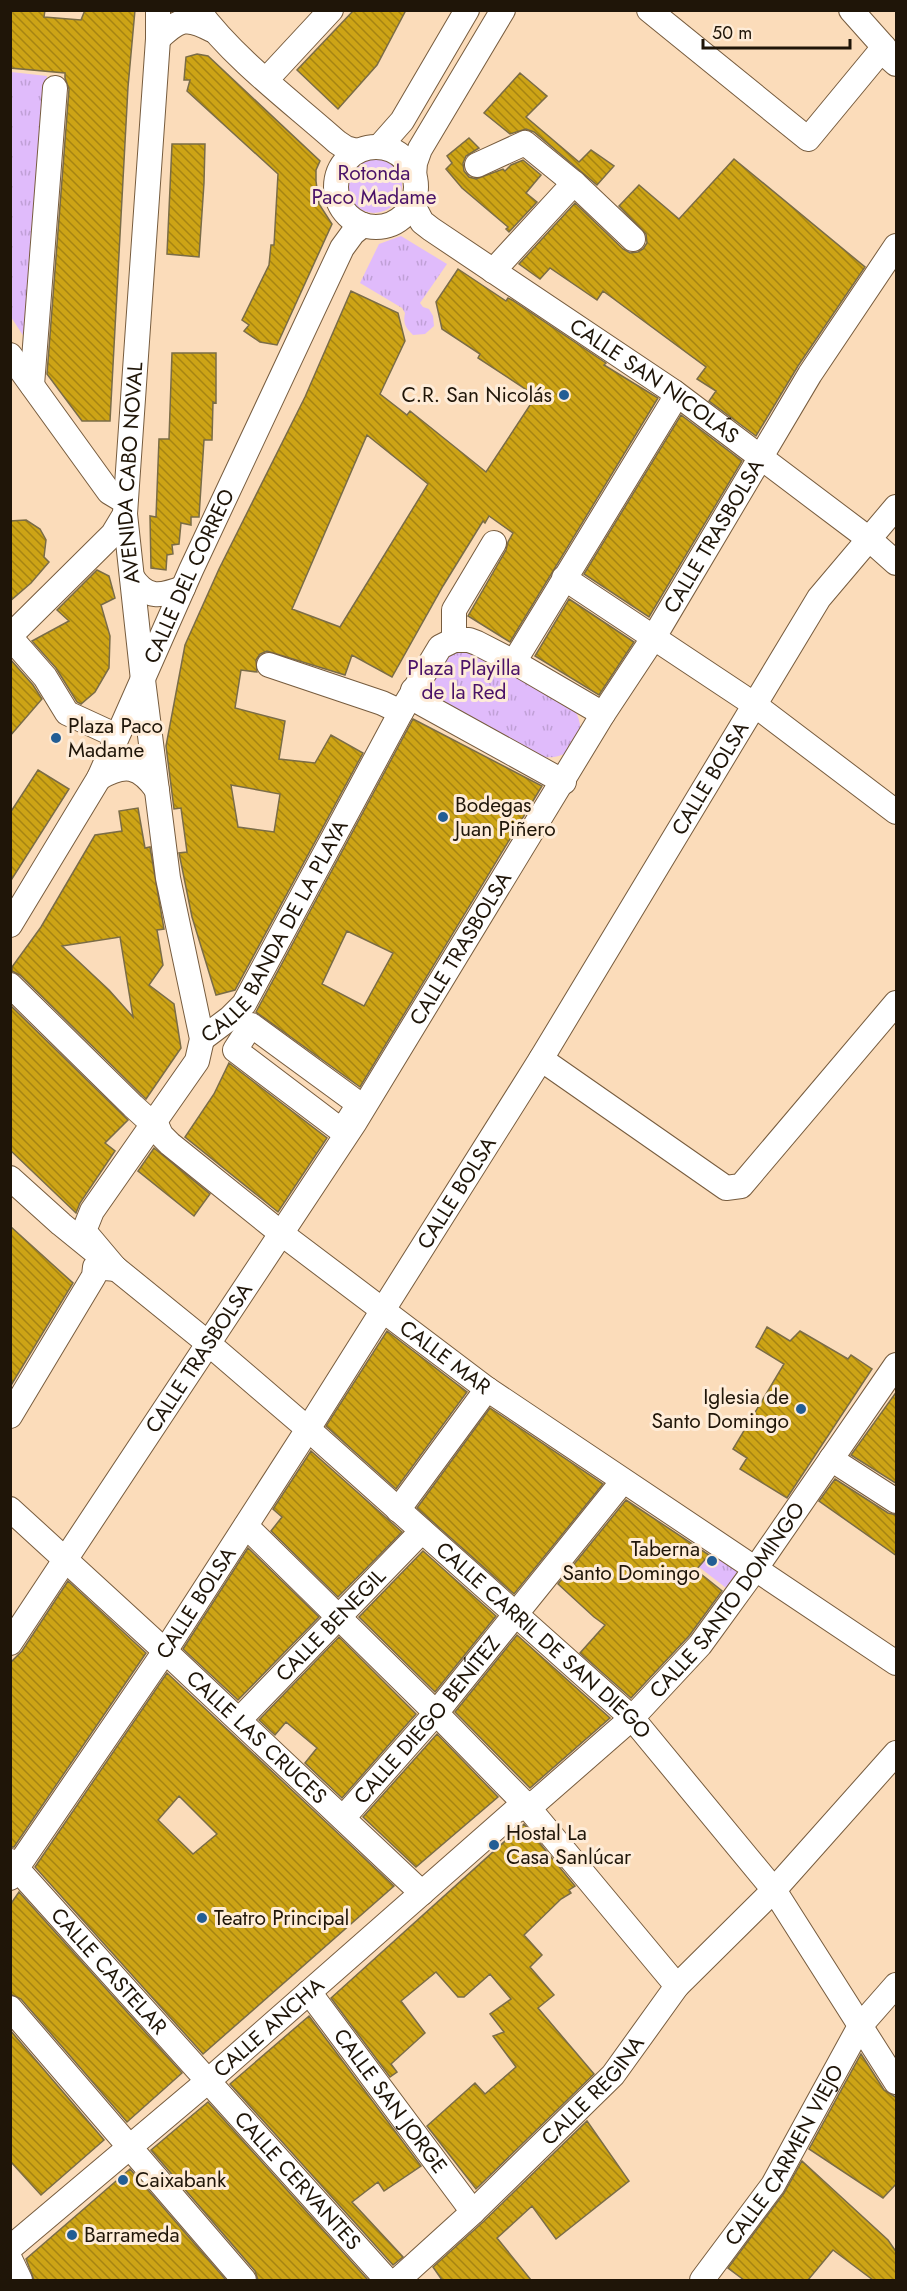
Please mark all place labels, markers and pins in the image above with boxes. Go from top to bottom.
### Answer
place label: C.R. San Nicolás [402,380,552,410]
marker: C.R. San Nicolás [557,388,571,402]
place label: Plaza Paco Madame [68,711,163,765]
marker: Plaza Paco Madame [49,731,63,745]
place label: Bodegas Juan Piñero [452,790,556,844]
marker: Bodegas Juan Piñero [436,810,450,824]
place label: Iglesia de Santo Domingo [652,1382,789,1436]
marker: Iglesia de Santo Domingo [794,1402,808,1416]
place label: Taberna Santo Domingo [563,1534,700,1588]
marker: Taberna Santo Domingo [705,1554,719,1568]
place label: Hostal La Casa Sanlúcar [506,1818,632,1872]
marker: Hostal La Casa Sanlúcar [487,1838,501,1852]
place label: Teatro Principal [214,1903,349,1933]
marker: Teatro Principal [195,1911,209,1925]
place label: Caixabank [135,2165,227,2195]
marker: Caixabank [116,2173,130,2187]
place label: Barrameda [84,2220,180,2250]
marker: Barrameda [65,2228,79,2242]

